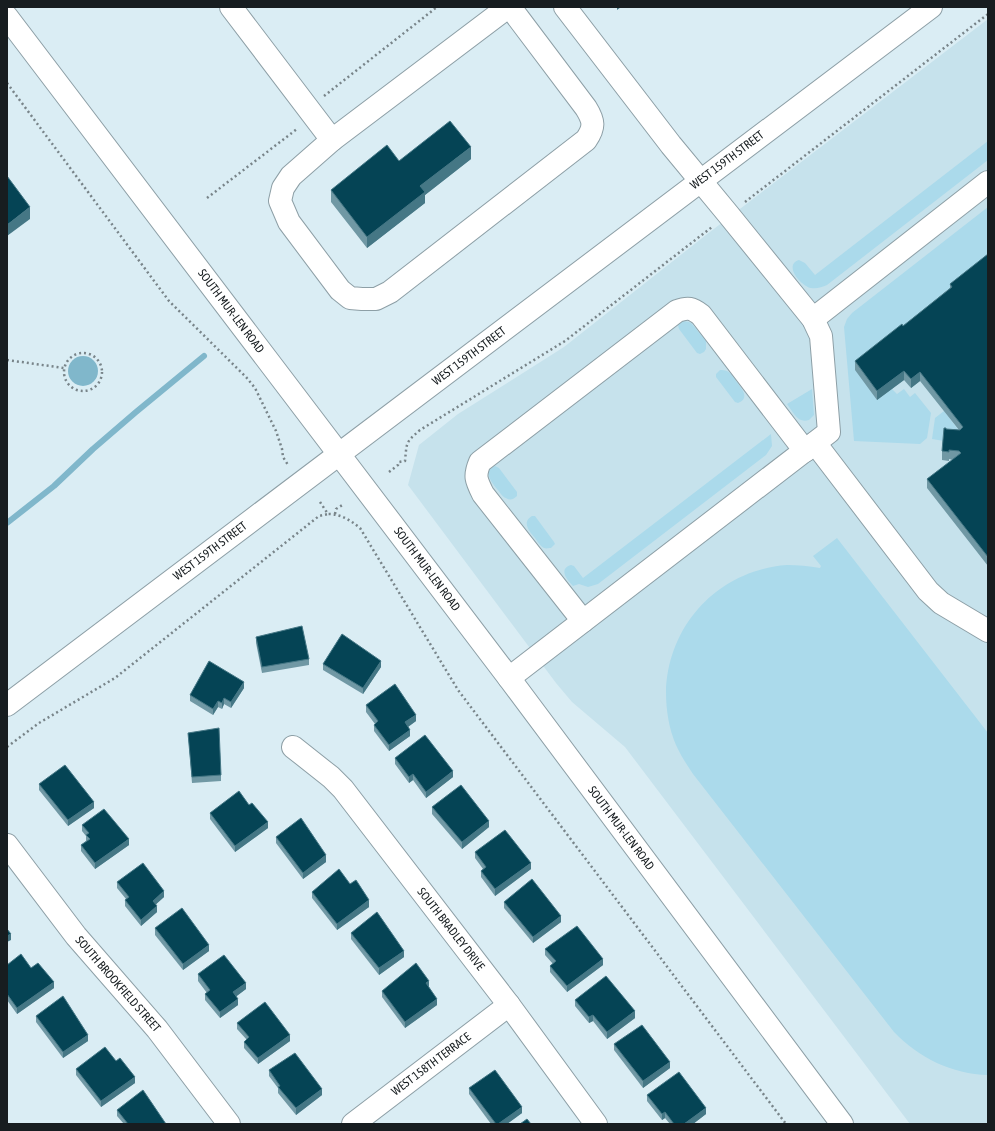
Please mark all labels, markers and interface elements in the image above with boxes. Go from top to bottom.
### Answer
street label: WEST 159TH STREET [687,127,767,192]
street label: SOUTH MUR-LEN ROAD [195,266,267,356]
street label: WEST 159TH STREET [429,323,509,388]
street label: WEST 159TH STREET [170,518,250,583]
street label: SOUTH MUR-LEN ROAD [391,524,463,614]
street label: SOUTH MUR-LEN ROAD [585,783,657,873]
street label: SOUTH BRADLEY DRIVE [414,885,488,973]
street label: SOUTH BROOKFIELD STREET [73,933,164,1035]
street label: WEST 158TH TERRACE [389,1030,473,1098]

